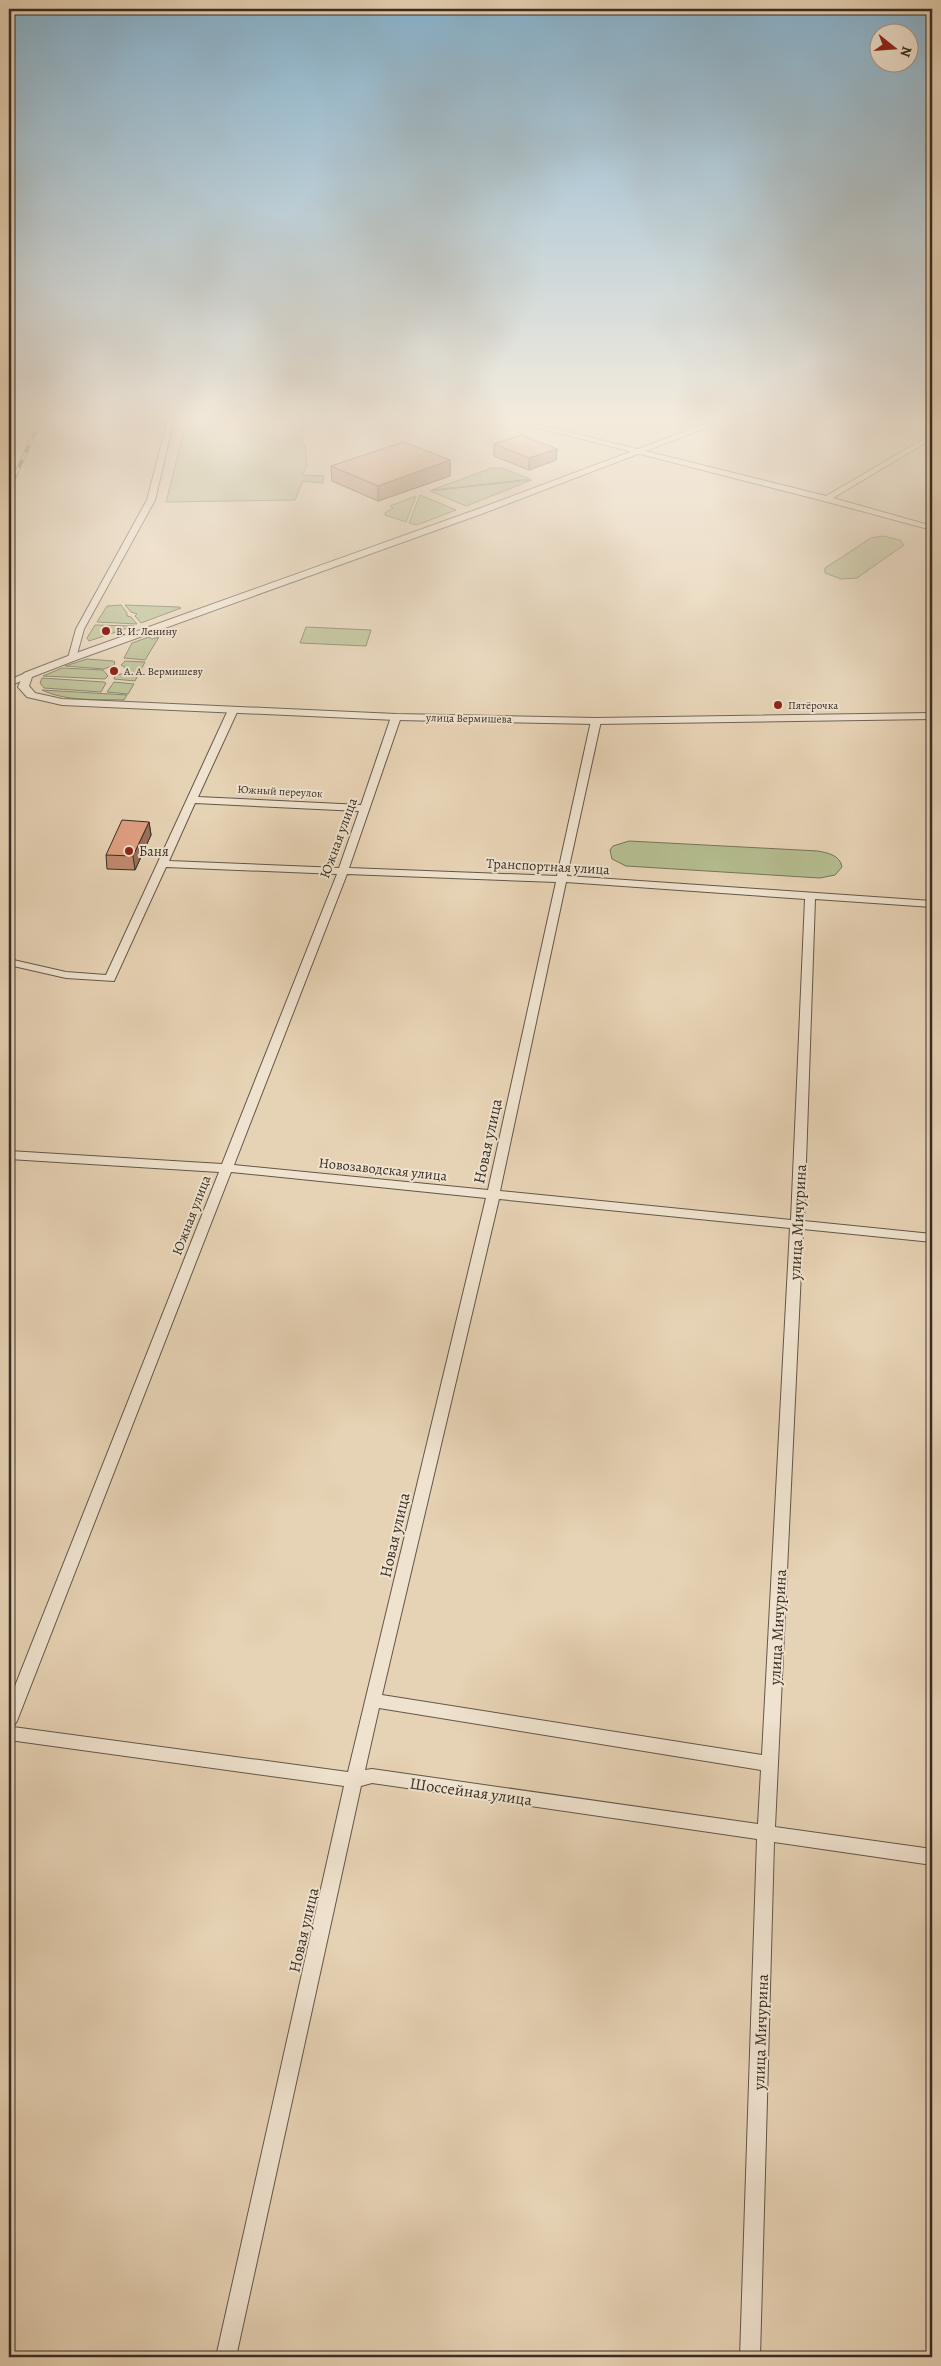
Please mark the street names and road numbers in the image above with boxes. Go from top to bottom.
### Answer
street label: улица Вермишева [425,710,513,727]
street label: Южный переулок [237,782,323,801]
street label: Южная улица [315,795,362,881]
street label: Транспортная улица [486,854,611,879]
street label: Новая улица [468,1096,508,1186]
street label: Новозаводская улица [318,1153,449,1186]
street label: улица Мичурина [784,1163,812,1282]
street label: Южная улица [167,1172,216,1258]
street label: Новая улица [375,1490,416,1580]
street label: улица Мичурина [764,1568,792,1687]
street label: Шоссейная улица [408,1773,534,1812]
street label: Новая улица [284,1885,325,1975]
street label: улица Мичурина [748,1973,774,2091]

